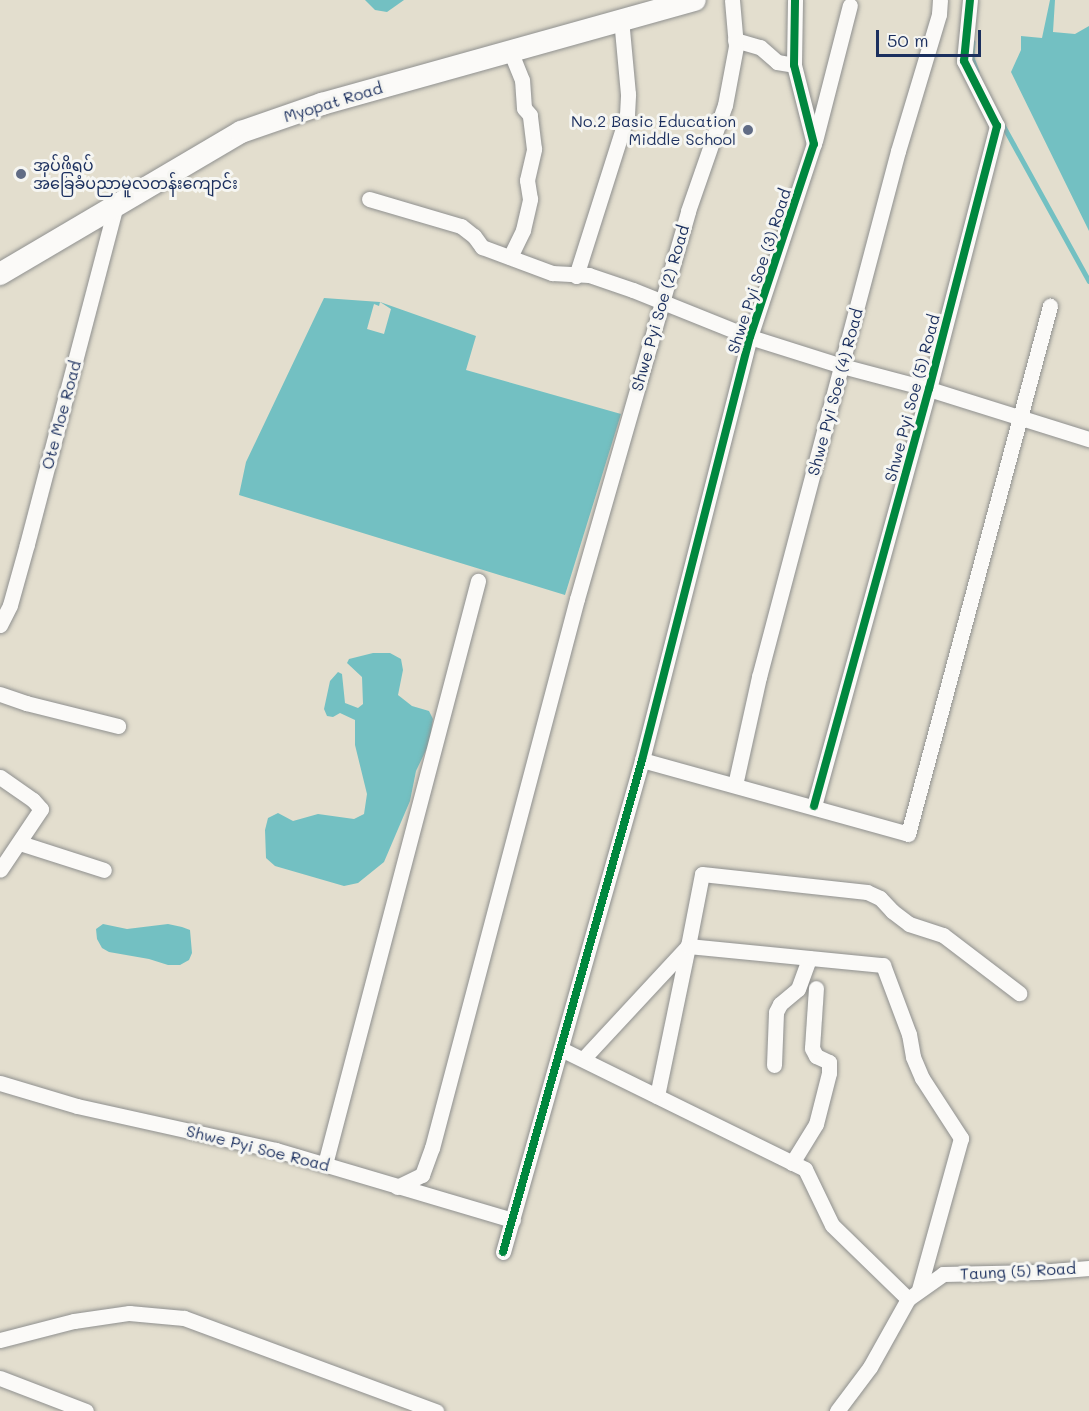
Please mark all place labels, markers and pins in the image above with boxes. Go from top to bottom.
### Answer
place label: No.2 Basic Education Middle School [571,111,736,149]
marker: No.2 Basic Education Middle School [741,123,755,137]
place label: အုပ်ဖိုရပ် အခြေခံပညာမူလတန်းကျောင်း [33,155,238,193]
marker: အုပ်ဖိုရပ် အခြေခံပညာမူလတန်းကျောင်း [14,167,28,181]

